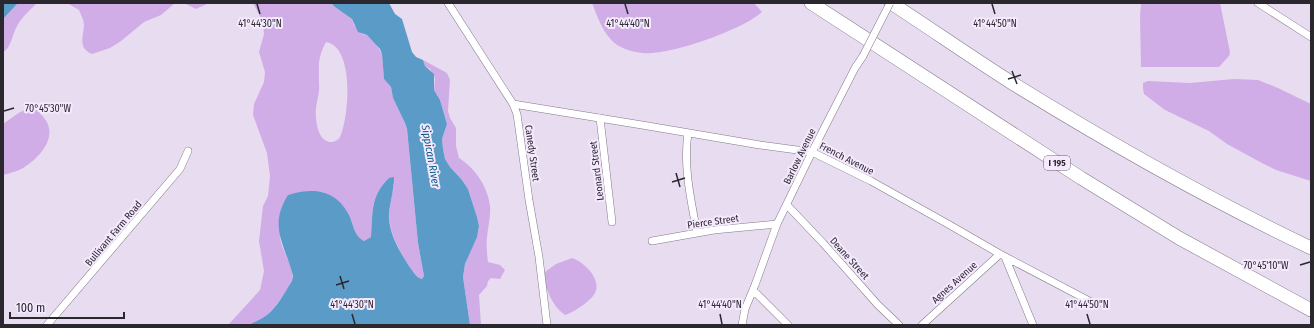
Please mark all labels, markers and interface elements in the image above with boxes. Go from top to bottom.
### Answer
text: 41°44'30"N [238,18,282,30]
text: 41°44'40"N [606,18,650,30]
text: 41°44'50"N [973,18,1017,30]
text: 70°45'30"W [25,103,71,115]
water label: Sippican River [418,123,443,190]
street label: Canedy Street [522,124,542,183]
street label: Barlow Avenue [781,126,819,186]
street label: Leonard Street [587,140,607,201]
street label: French Avenue [817,140,876,178]
road number: I 195 [1044,156,1070,170]
street label: Bullivant Farm Road [83,199,145,269]
street label: Pierce Street [687,212,740,232]
street label: Deane Street [827,235,872,283]
street label: Agnes Avenue [930,259,980,306]
text: 70°45'10"W [1243,260,1289,272]
scale bar [10,294,124,320]
text: 41°44'30"N [330,299,374,311]
text: 41°44'40"N [698,299,742,311]
text: 41°44'50"N [1065,299,1109,311]
text: 100 m [16,301,45,315]

